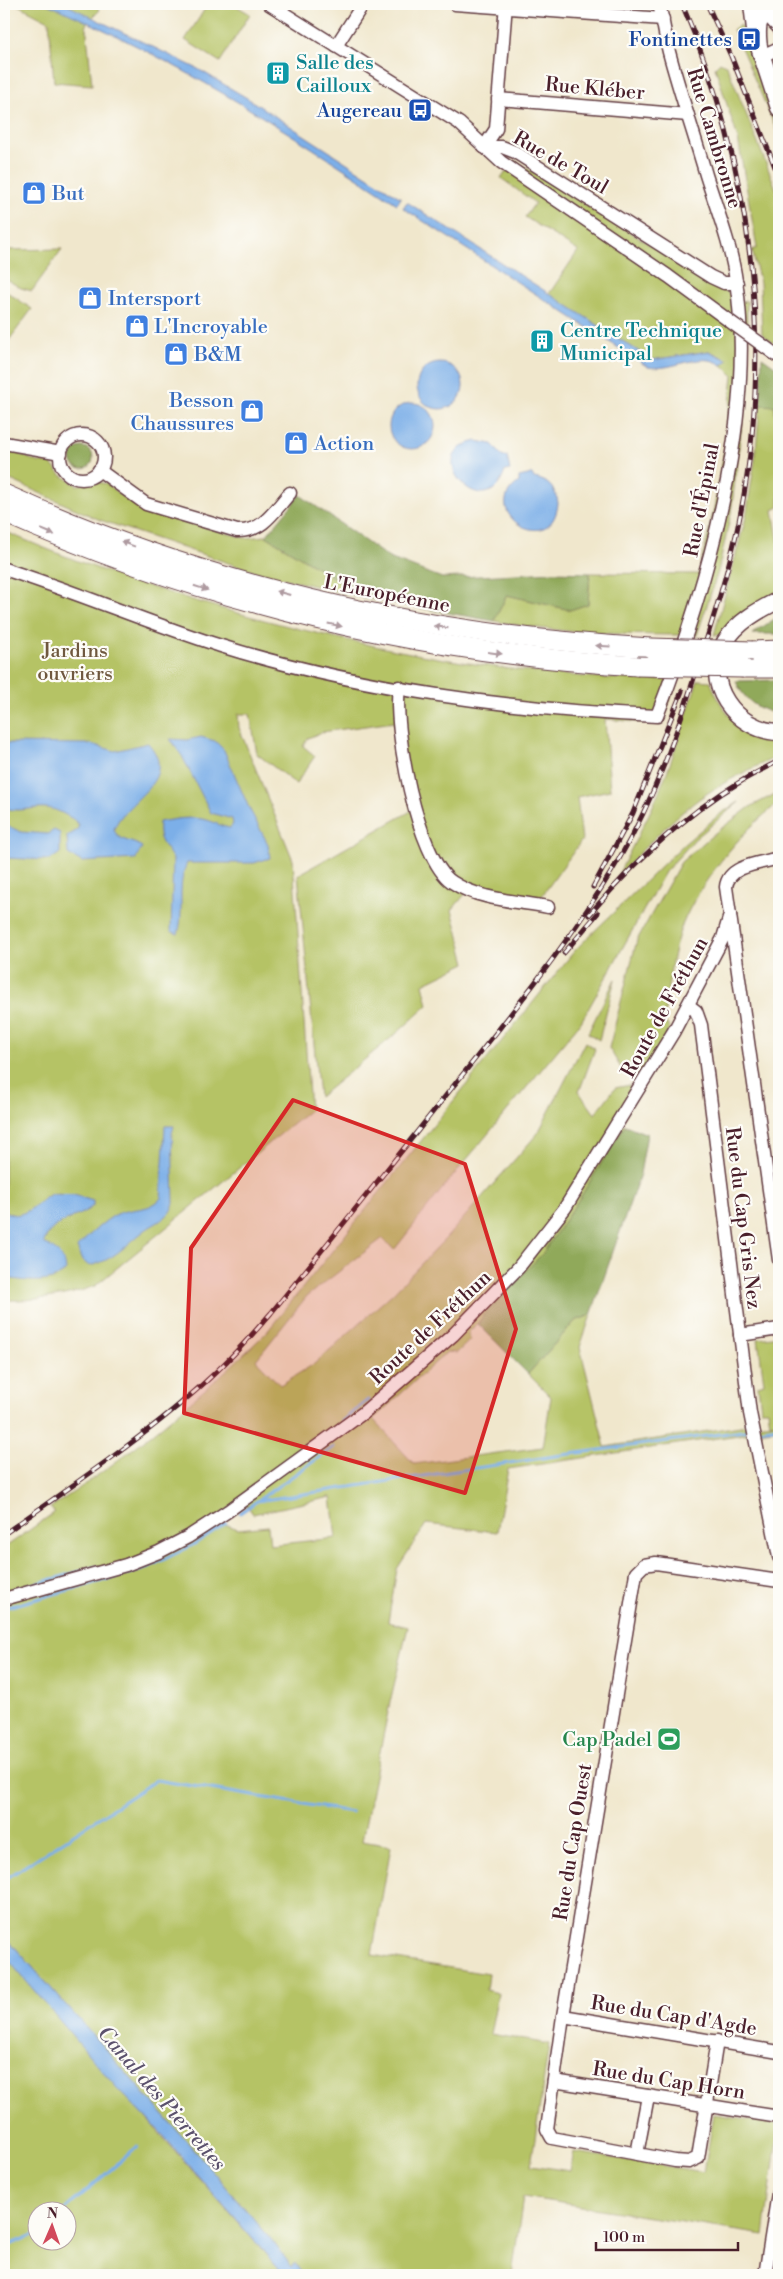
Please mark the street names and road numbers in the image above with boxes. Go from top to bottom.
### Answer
street label: Rue Cambronne [680,65,747,212]
street label: Rue Kléber [544,73,646,106]
street label: Rue de Toul [508,126,612,201]
street label: Rue d'Épinal [678,441,726,559]
street label: L'Européenne [321,570,452,619]
street label: Route de Fréthun [616,933,714,1082]
street label: Rue du Cap Gris Nez [719,1126,766,1311]
street label: Route de Fréthun [365,1265,497,1391]
street label: Rue du Cap Ouest [549,1762,598,1923]
street label: Rue du Cap d'Agde [589,1991,759,2042]
street label: Rue du Cap Horn [591,2057,747,2106]

